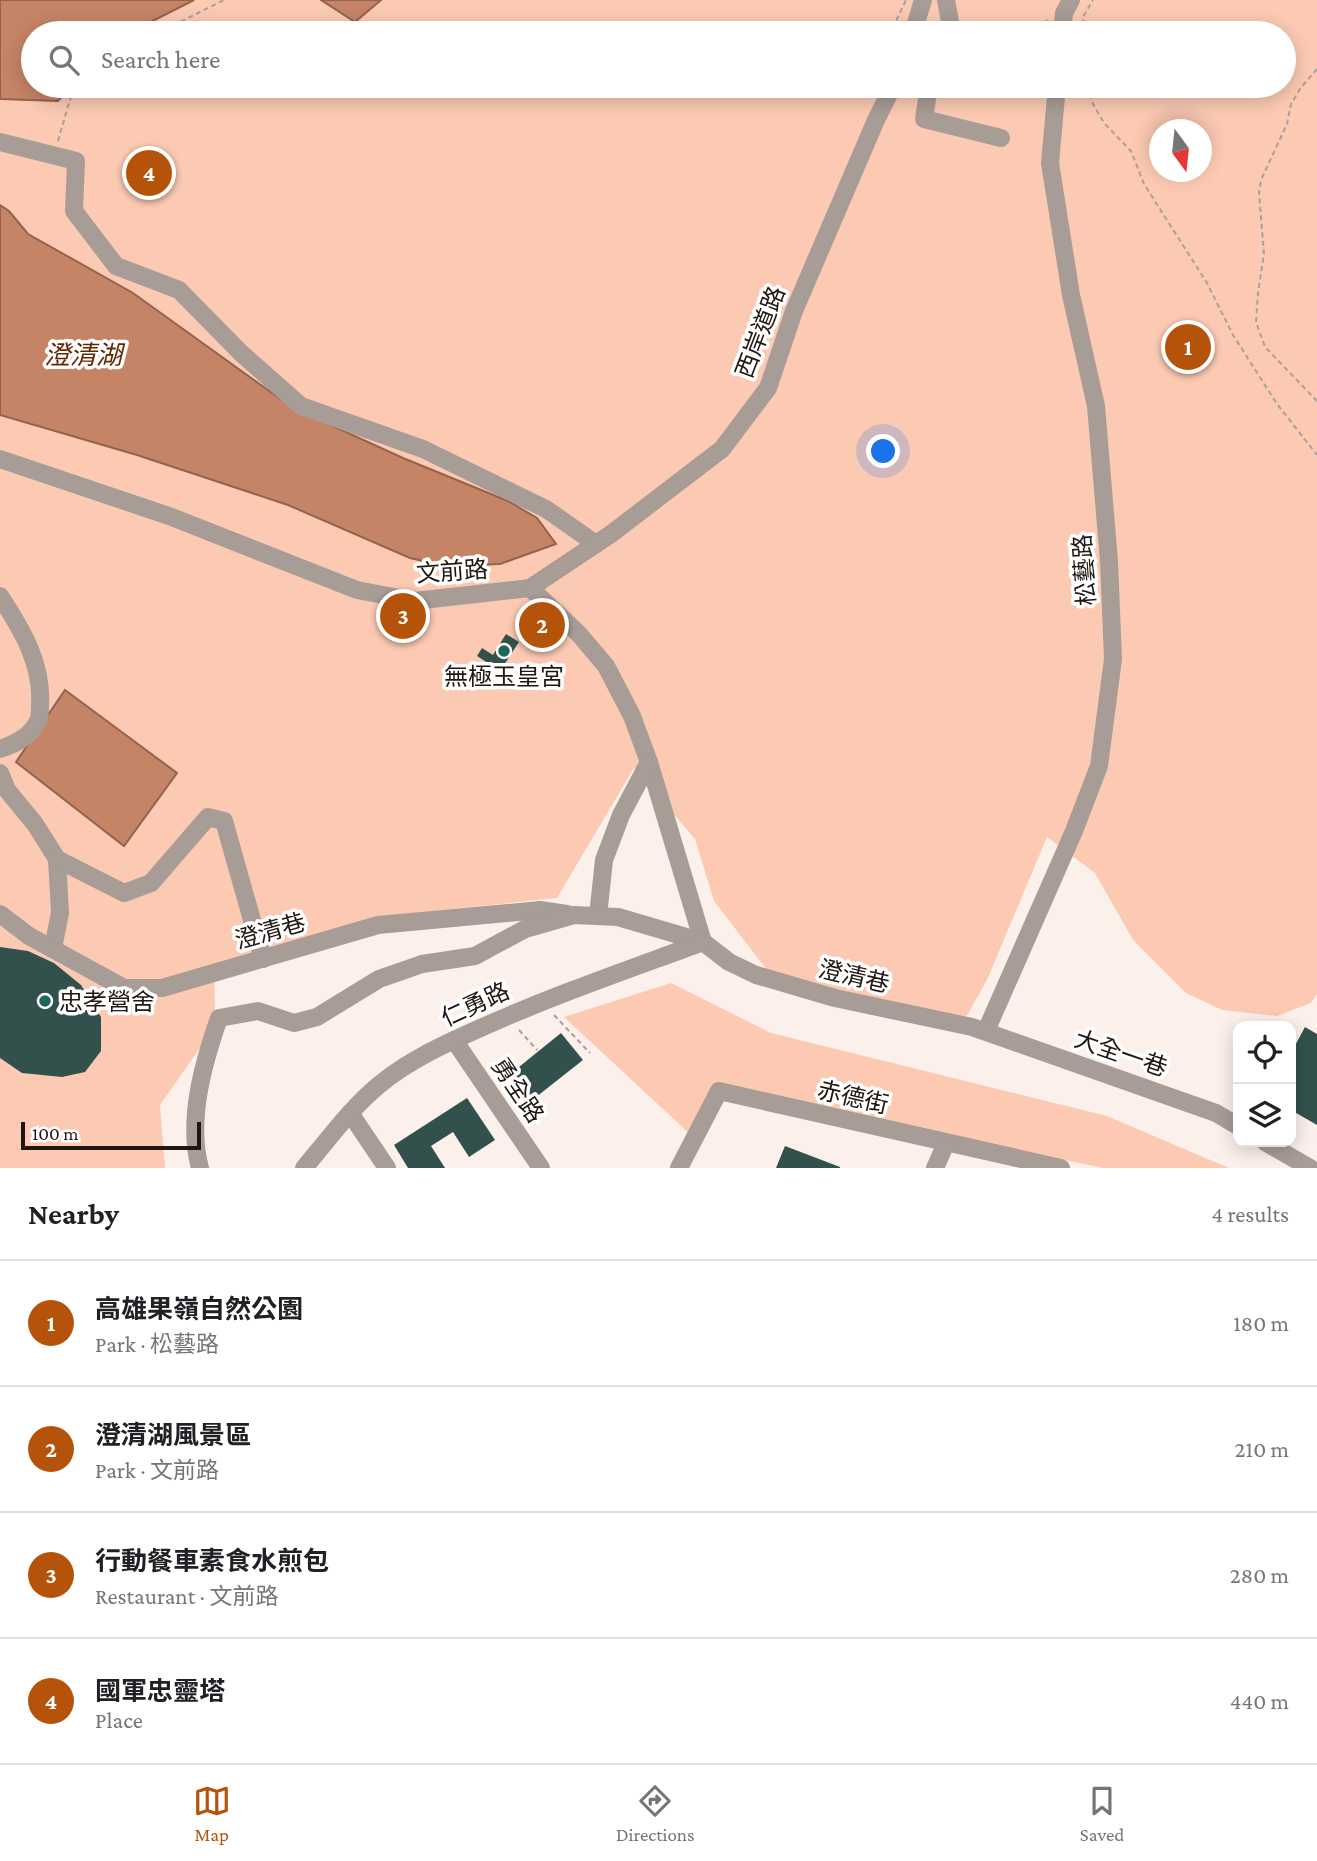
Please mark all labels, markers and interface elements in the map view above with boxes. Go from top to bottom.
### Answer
search box [21,21,1296,98]
icon: search [45,41,83,79]
text: Search here [101,45,220,74]
north arrow [1149,119,1212,182]
pin: 4 [126,147,172,199]
street label: 西岸道路 [730,282,790,382]
pin: 1 [1165,321,1211,373]
water label: 澄清湖 [44,341,126,370]
your location [866,434,900,468]
street label: 松藝路 [1068,533,1100,607]
street label: 文前路 [415,555,489,587]
pin: 3 [380,590,426,642]
pin: 2 [519,599,565,651]
marker: 無極玉皇宮 [496,643,512,659]
place label: 無極玉皇宮 [444,663,564,690]
street label: 澄清巷 [232,908,308,954]
street label: 澄清巷 [816,955,892,997]
street label: 仁勇路 [437,977,513,1031]
place label: 忠孝營舍 [59,988,155,1015]
marker: 忠孝營舍 [37,993,53,1009]
map controls [1233,1021,1296,1147]
button: locate [1233,1021,1296,1084]
street label: 大全一巷 [1071,1025,1171,1081]
street label: 勇全路 [487,1053,549,1127]
street label: 赤德街 [815,1076,891,1118]
button: layers [1233,1084,1296,1147]
scale bar [21,1119,201,1151]
text: 100 m [32,1123,79,1144]
text: Nearby [28,1197,119,1230]
text: 4 results [1211,1201,1289,1227]
text: 高雄果嶺自然公園 [95,1295,303,1324]
text: 1 [47,1310,55,1336]
text: 180 m [1233,1310,1289,1336]
text: Park · 松藝路 [95,1331,219,1357]
text: 澄清湖風景區 [95,1421,251,1450]
text: 2 [45,1436,57,1462]
text: 210 m [1235,1436,1289,1462]
text: Park · 文前路 [95,1457,219,1483]
text: 行動餐車素食水煎包 [95,1547,329,1576]
text: 3 [45,1562,57,1588]
text: 280 m [1230,1562,1289,1588]
text: Restaurant · 文前路 [95,1583,278,1609]
text: 國軍忠靈塔 [95,1677,225,1706]
text: 4 [45,1688,57,1714]
text: 440 m [1230,1688,1289,1714]
text: Place [95,1707,143,1733]
tab: Map [193,1782,231,1845]
tab: Directions [616,1782,695,1845]
tab: Saved [1080,1782,1124,1845]

